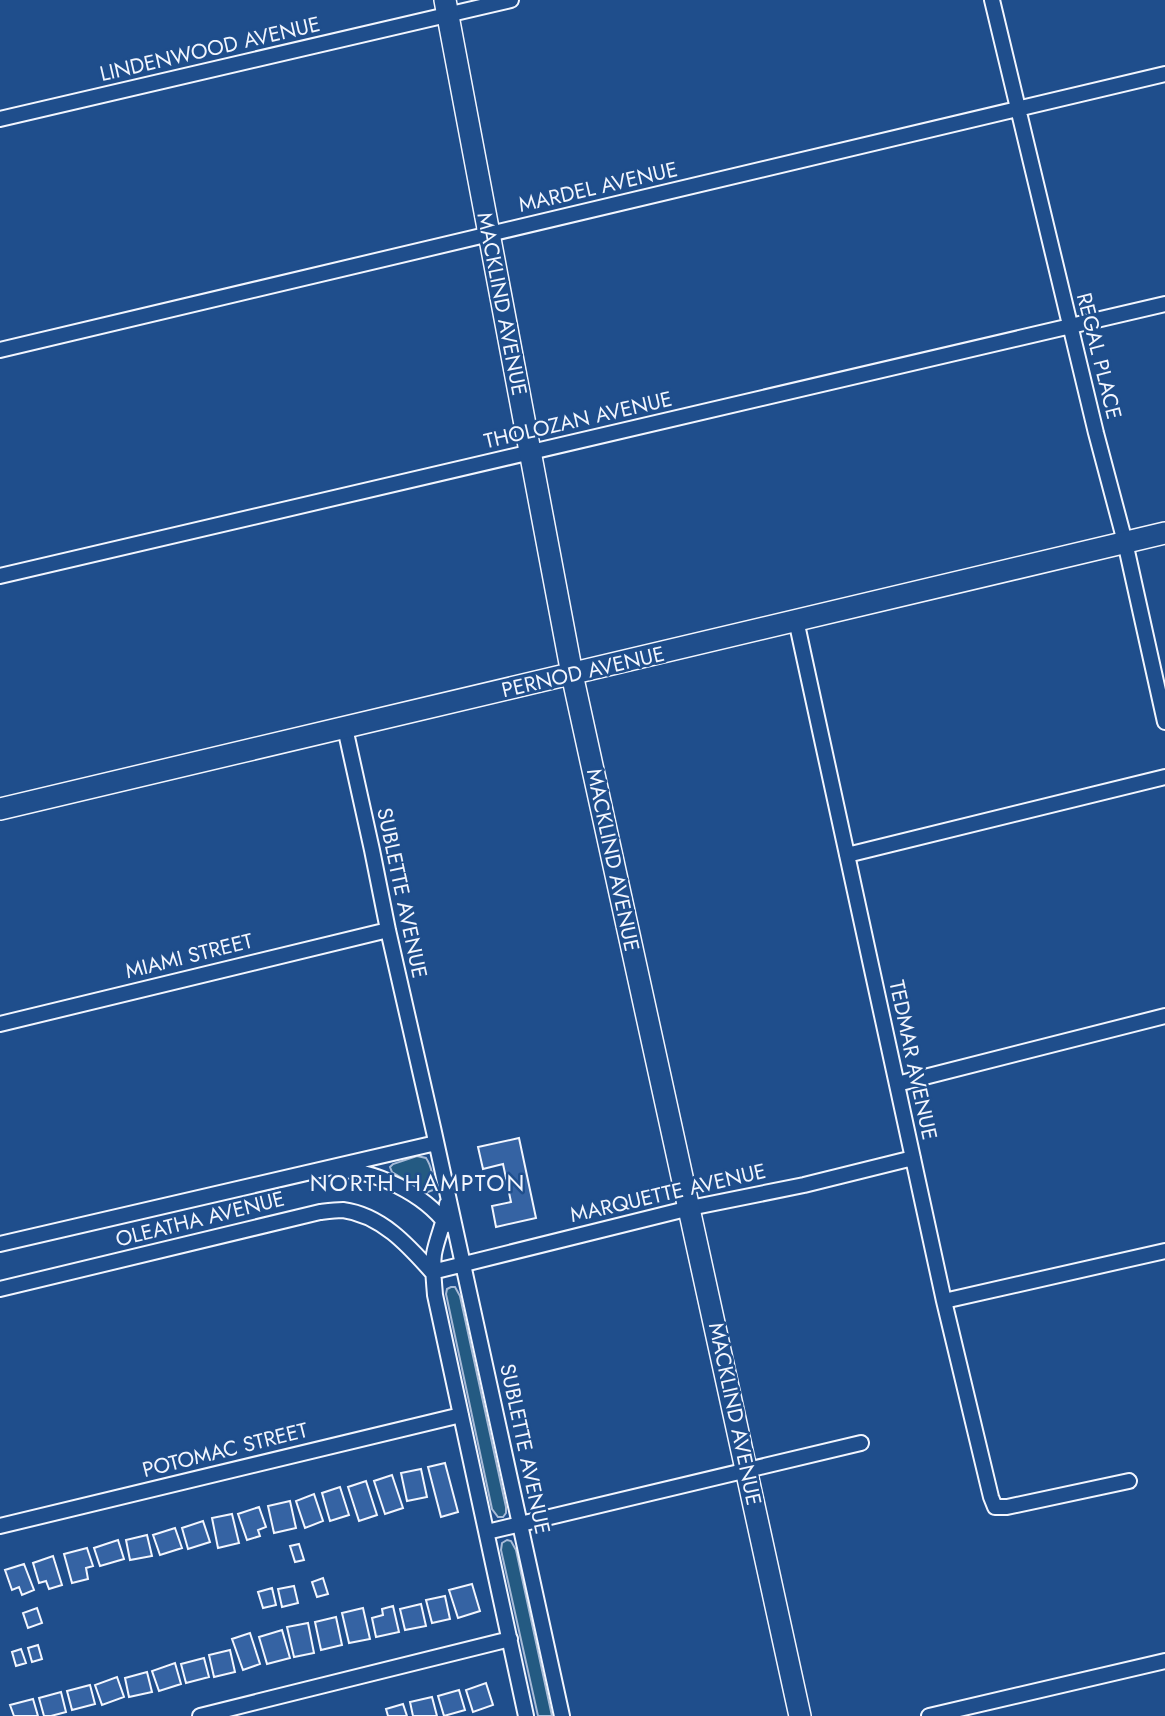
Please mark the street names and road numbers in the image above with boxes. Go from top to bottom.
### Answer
street label: LINDENWOOD AVENUE [97,9,323,89]
street label: MARDEL AVENUE [516,154,680,220]
street label: MACKLIND AVENUE [470,210,534,398]
street label: REGAL PLACE [1069,290,1129,422]
street label: THOLOZAN AVENUE [481,384,675,456]
street label: PERNOD AVENUE [499,639,667,705]
street label: MACKLIND AVENUE [579,766,647,954]
street label: SUBLETTE AVENUE [369,805,435,981]
street label: MIAMI STREET [122,926,256,986]
street label: TEDMAR AVENUE [881,977,945,1143]
street label: MARQUETTE AVENUE [567,1156,769,1230]
street label: OLEATHA AVENUE [112,1184,288,1254]
street label: MACKLIND AVENUE [701,1320,769,1508]
street label: SUBLETTE AVENUE [492,1361,558,1537]
street label: POTOMAC STREET [139,1415,311,1485]

